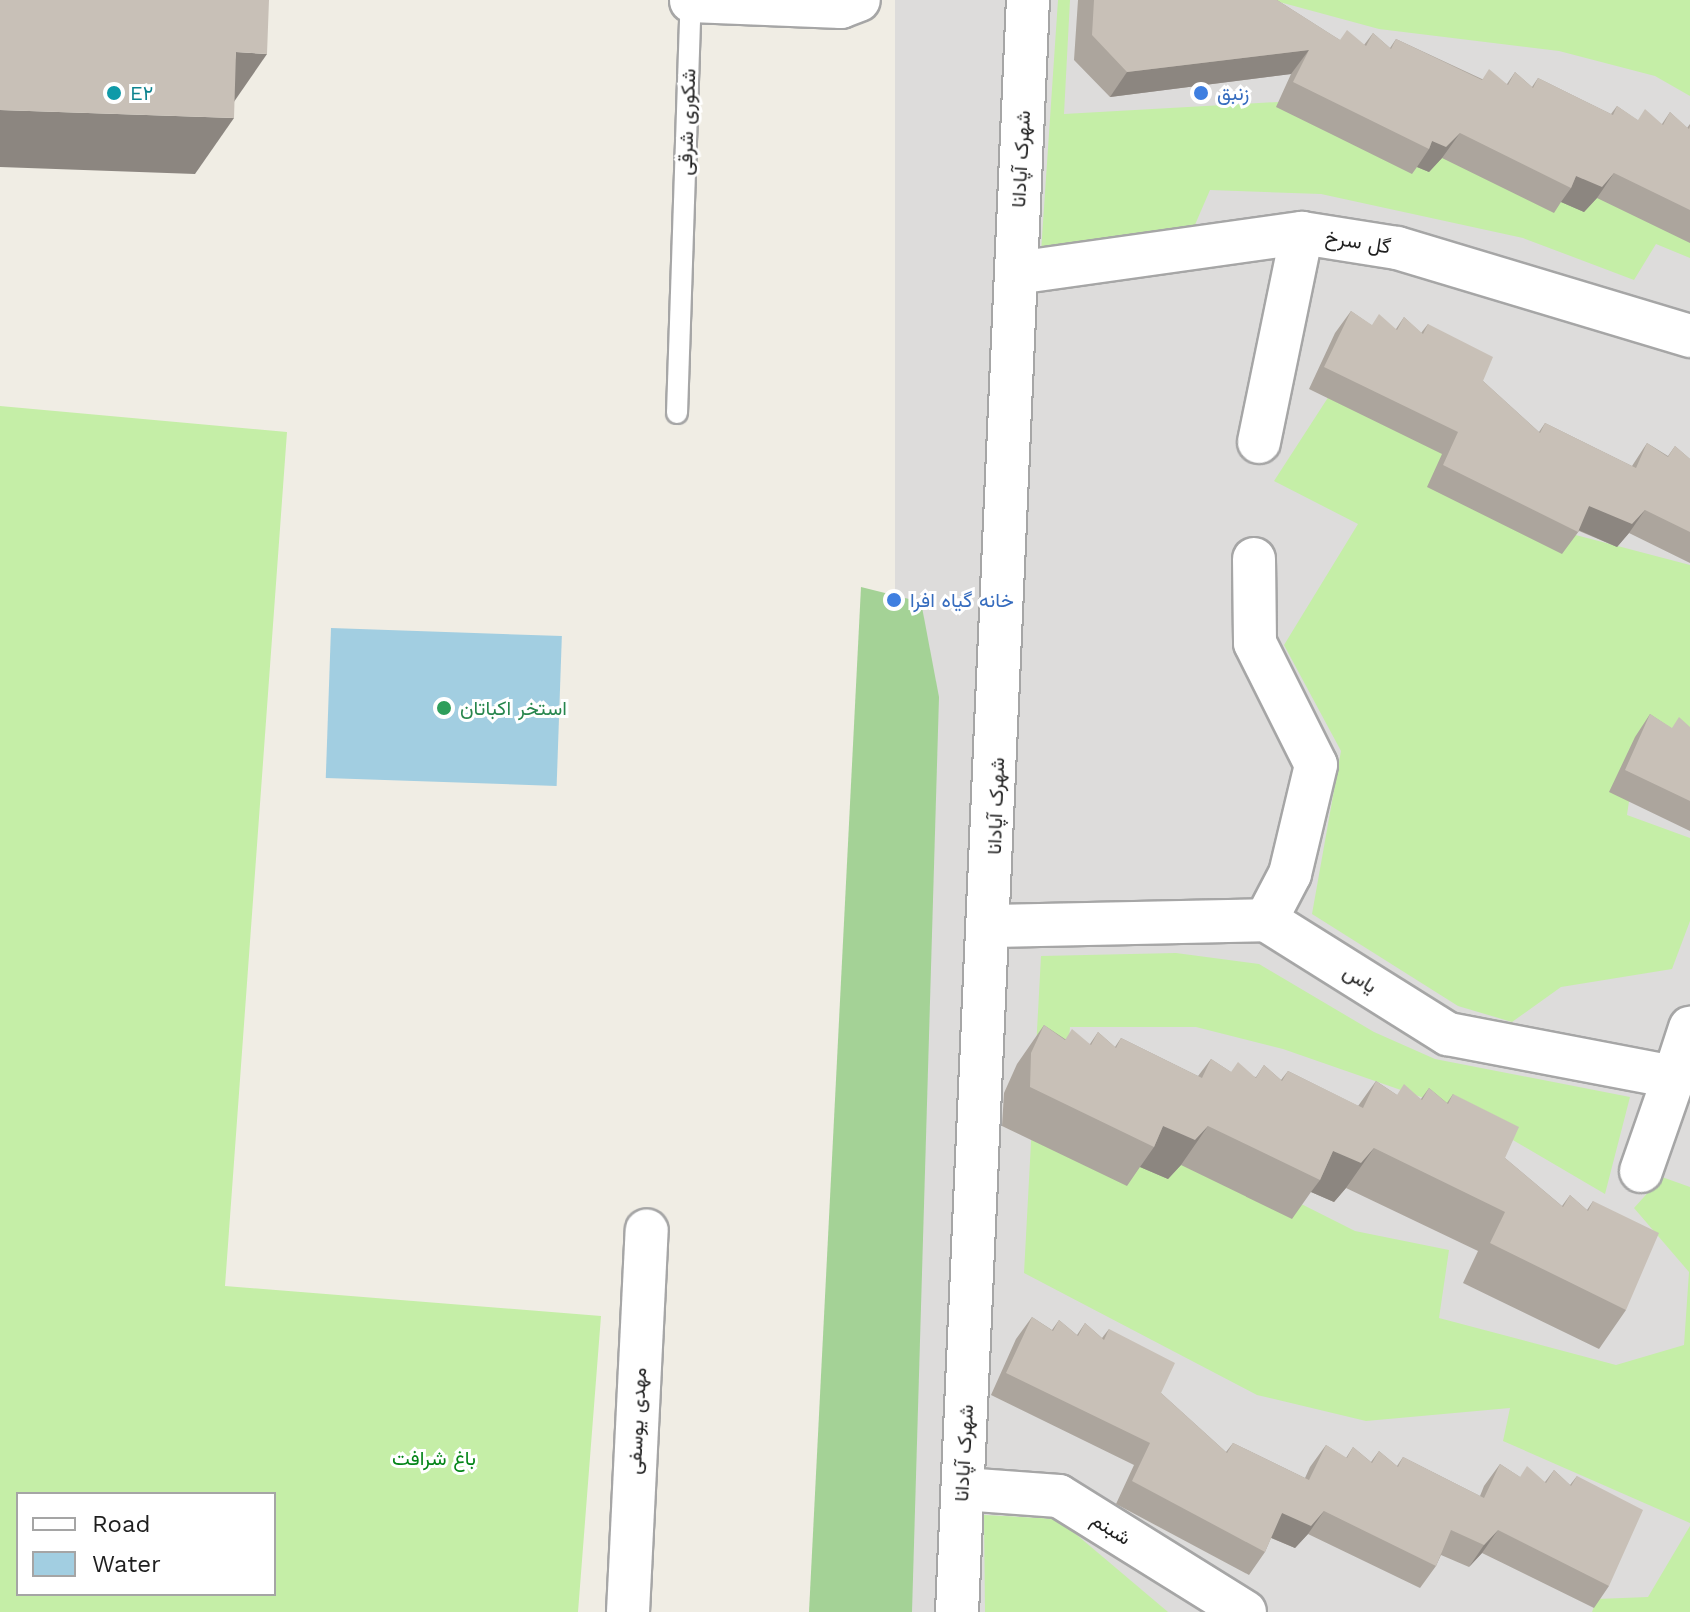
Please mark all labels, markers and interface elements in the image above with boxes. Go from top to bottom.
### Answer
street label: شکوری شرقی [673,68,701,176]
place label: E۲ [130,81,153,105]
place label: زنبق [1217,81,1249,105]
marker: E۲ [105,84,123,102]
marker: زنبق [1192,84,1210,102]
street label: شهرک آپادانا [1006,110,1036,208]
street label: گل سرخ [1324,225,1392,259]
place label: خانه گیاه افرا [910,588,1014,612]
marker: خانه گیاه افرا [885,591,903,609]
place label: استخر اکباتان [460,696,567,720]
marker: استخر اکباتان [435,699,453,717]
street label: شهرک آپادانا [982,757,1010,855]
street label: یاس [1339,960,1381,998]
street label: مهدی یوسفی [622,1367,652,1475]
street label: شهرک آپادانا [949,1404,979,1502]
park label: باغ شرافت [392,1446,476,1470]
legend [16,1492,276,1596]
street label: شبنم [1087,1508,1135,1550]
text: Road [92,1510,151,1538]
text: Water [92,1550,161,1578]

